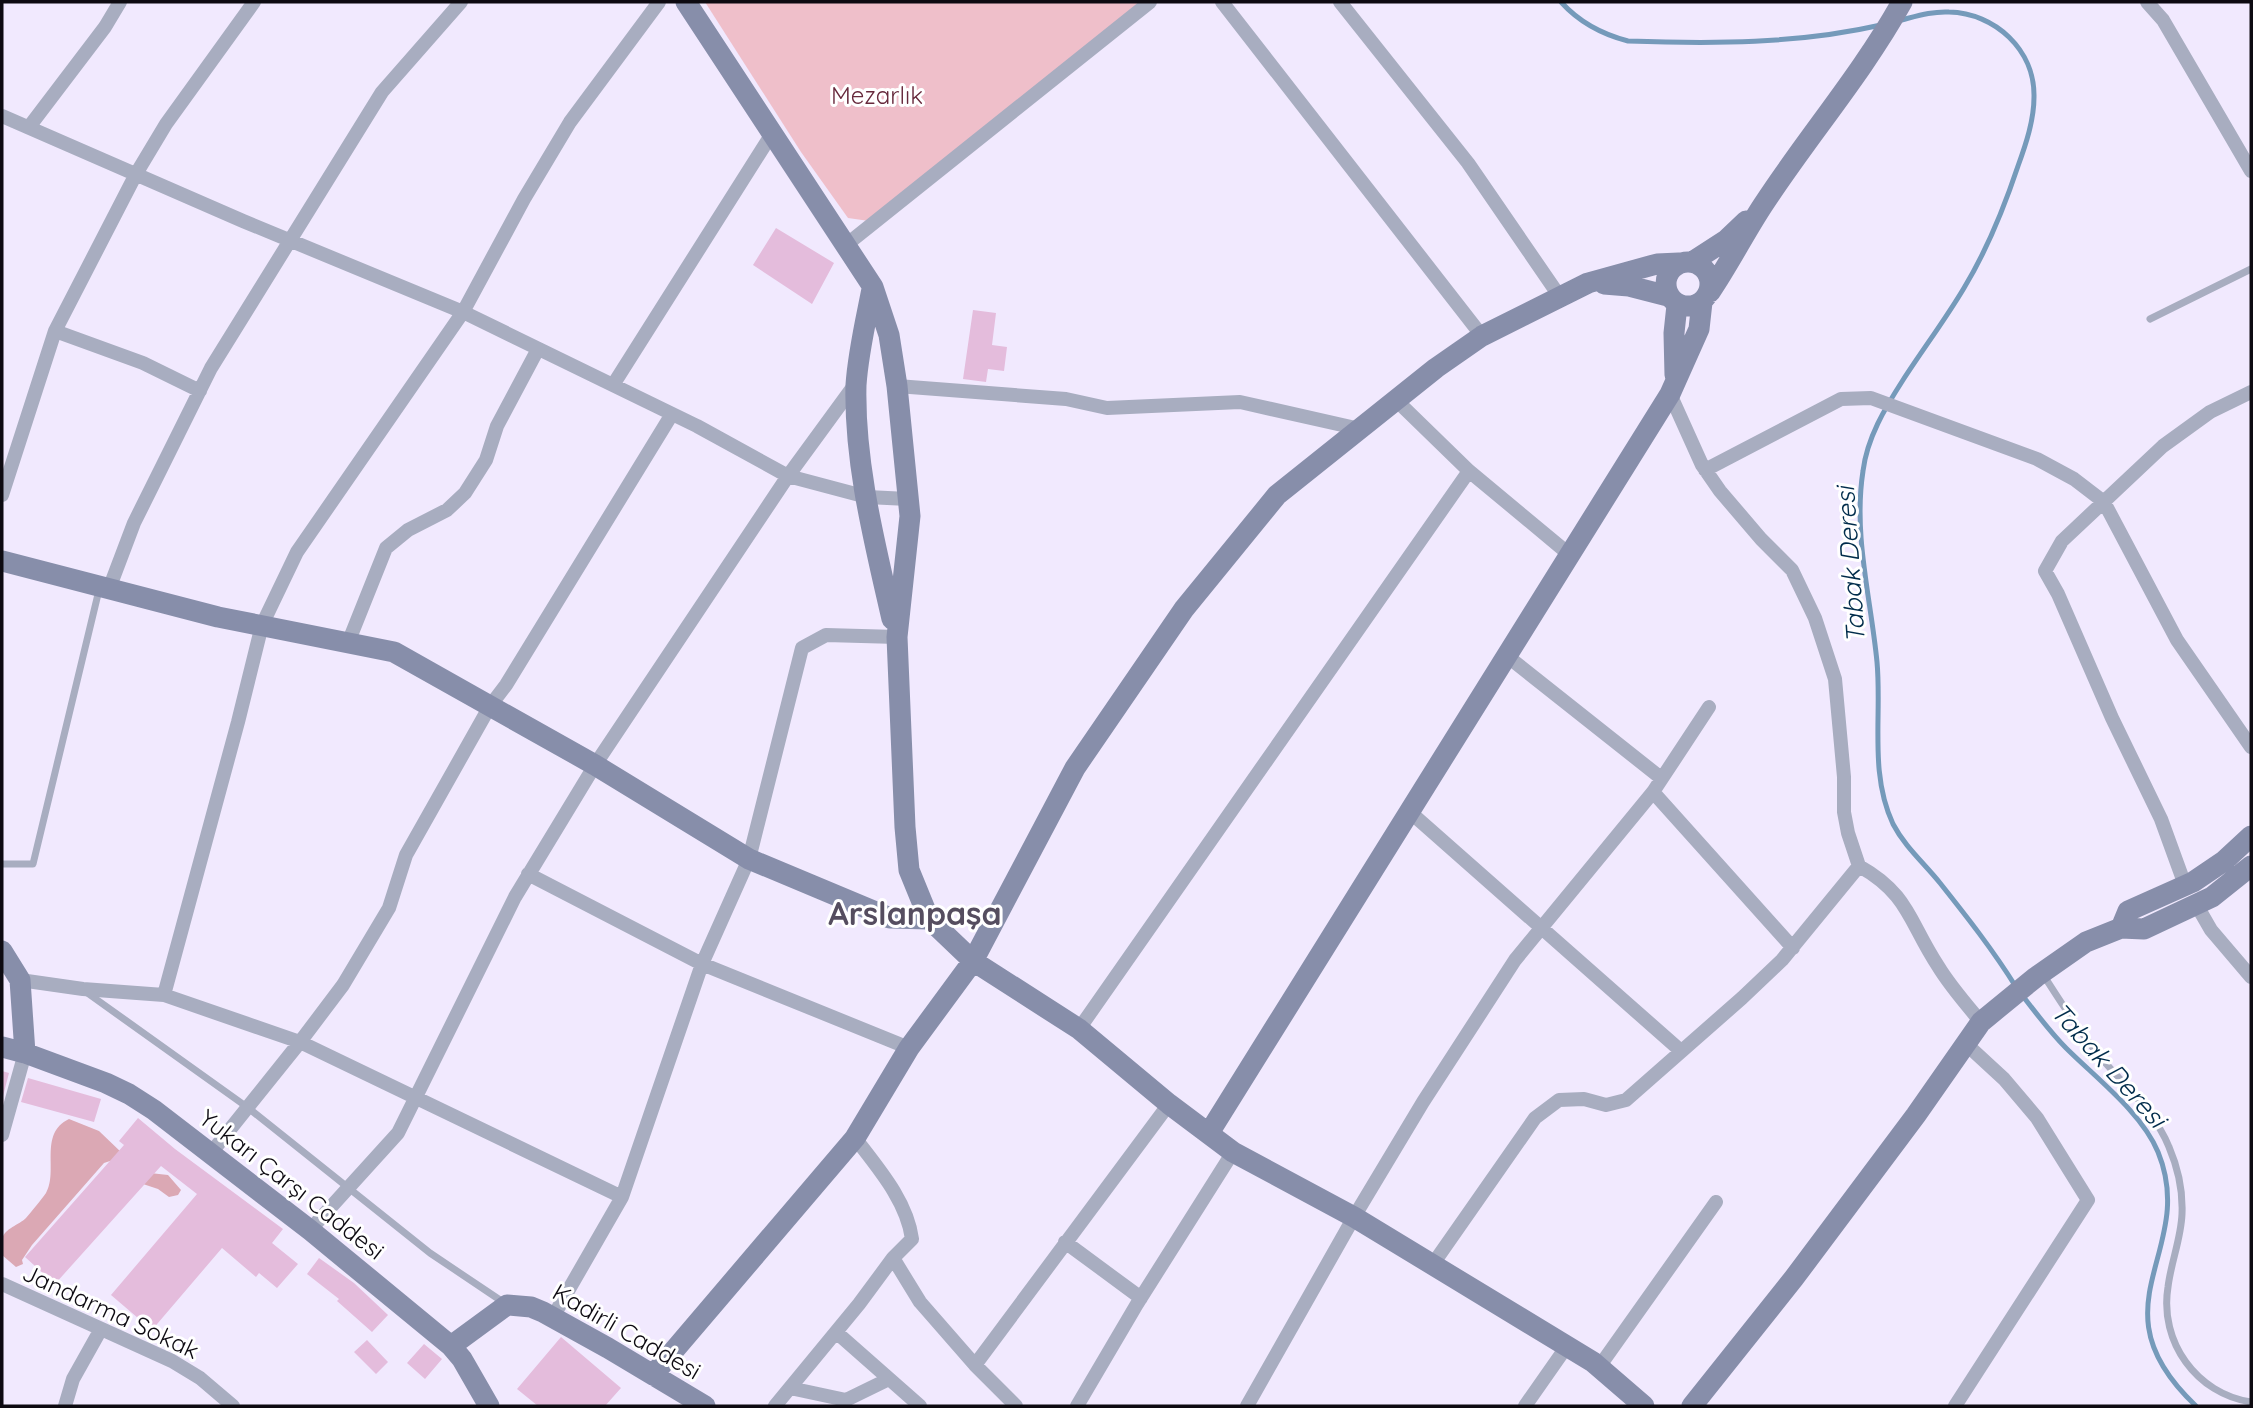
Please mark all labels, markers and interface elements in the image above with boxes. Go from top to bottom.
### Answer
park label: Mezarlık [831,80,923,110]
water label: Tabak Deresi [1828,482,1872,644]
district label: Arslanpaşa [828,893,1002,933]
water label: Tabak Deresi [2044,996,2176,1137]
street label: Yukarı Çarşı Caddesi [194,1102,390,1266]
street label: Jandarma Sokak [18,1257,204,1365]
street label: Kadirli Caddesi [548,1276,706,1386]

